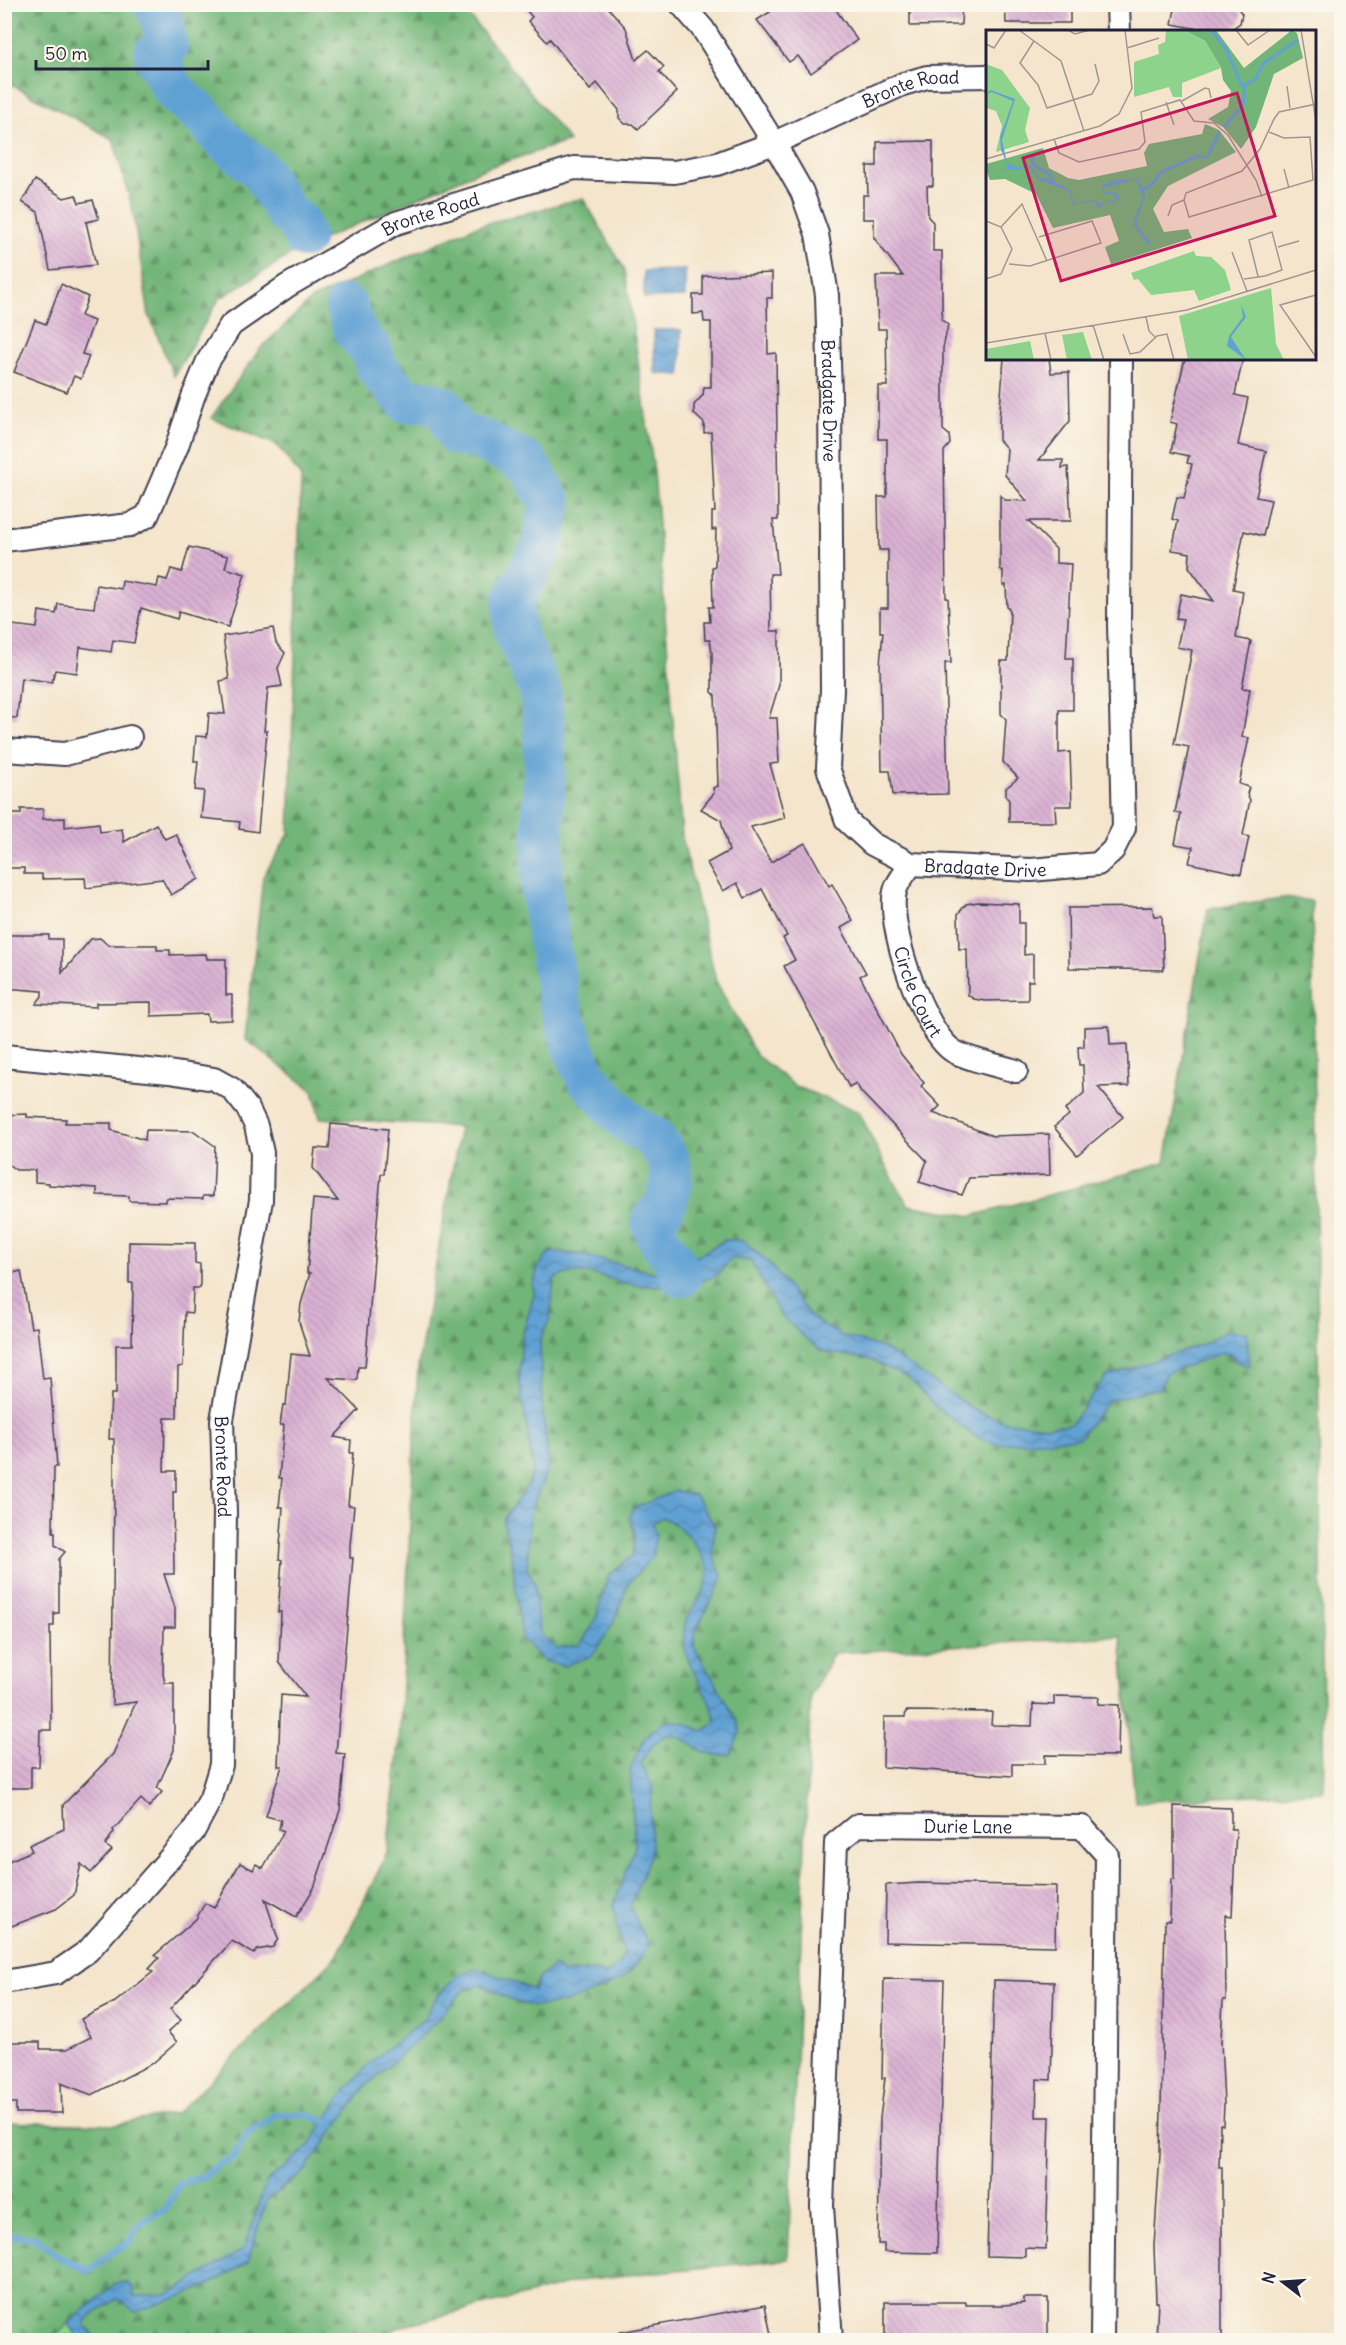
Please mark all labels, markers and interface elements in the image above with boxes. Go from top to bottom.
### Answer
inset map [986,30,1316,360]
scale bar [36,33,208,71]
text: 50 m [45,42,87,65]
street label: Bronte Road [858,65,960,113]
street label: Bronte Road [377,186,482,241]
street label: Bradgate Drive [817,339,842,462]
street label: Bradgate Drive [923,853,1047,882]
street label: Circle Court [889,944,947,1041]
street label: Bronte Road [210,1415,237,1518]
street label: Durie Lane [924,1814,1012,1838]
north arrow [1253,2252,1313,2312]
text: N [1257,2269,1280,2286]

